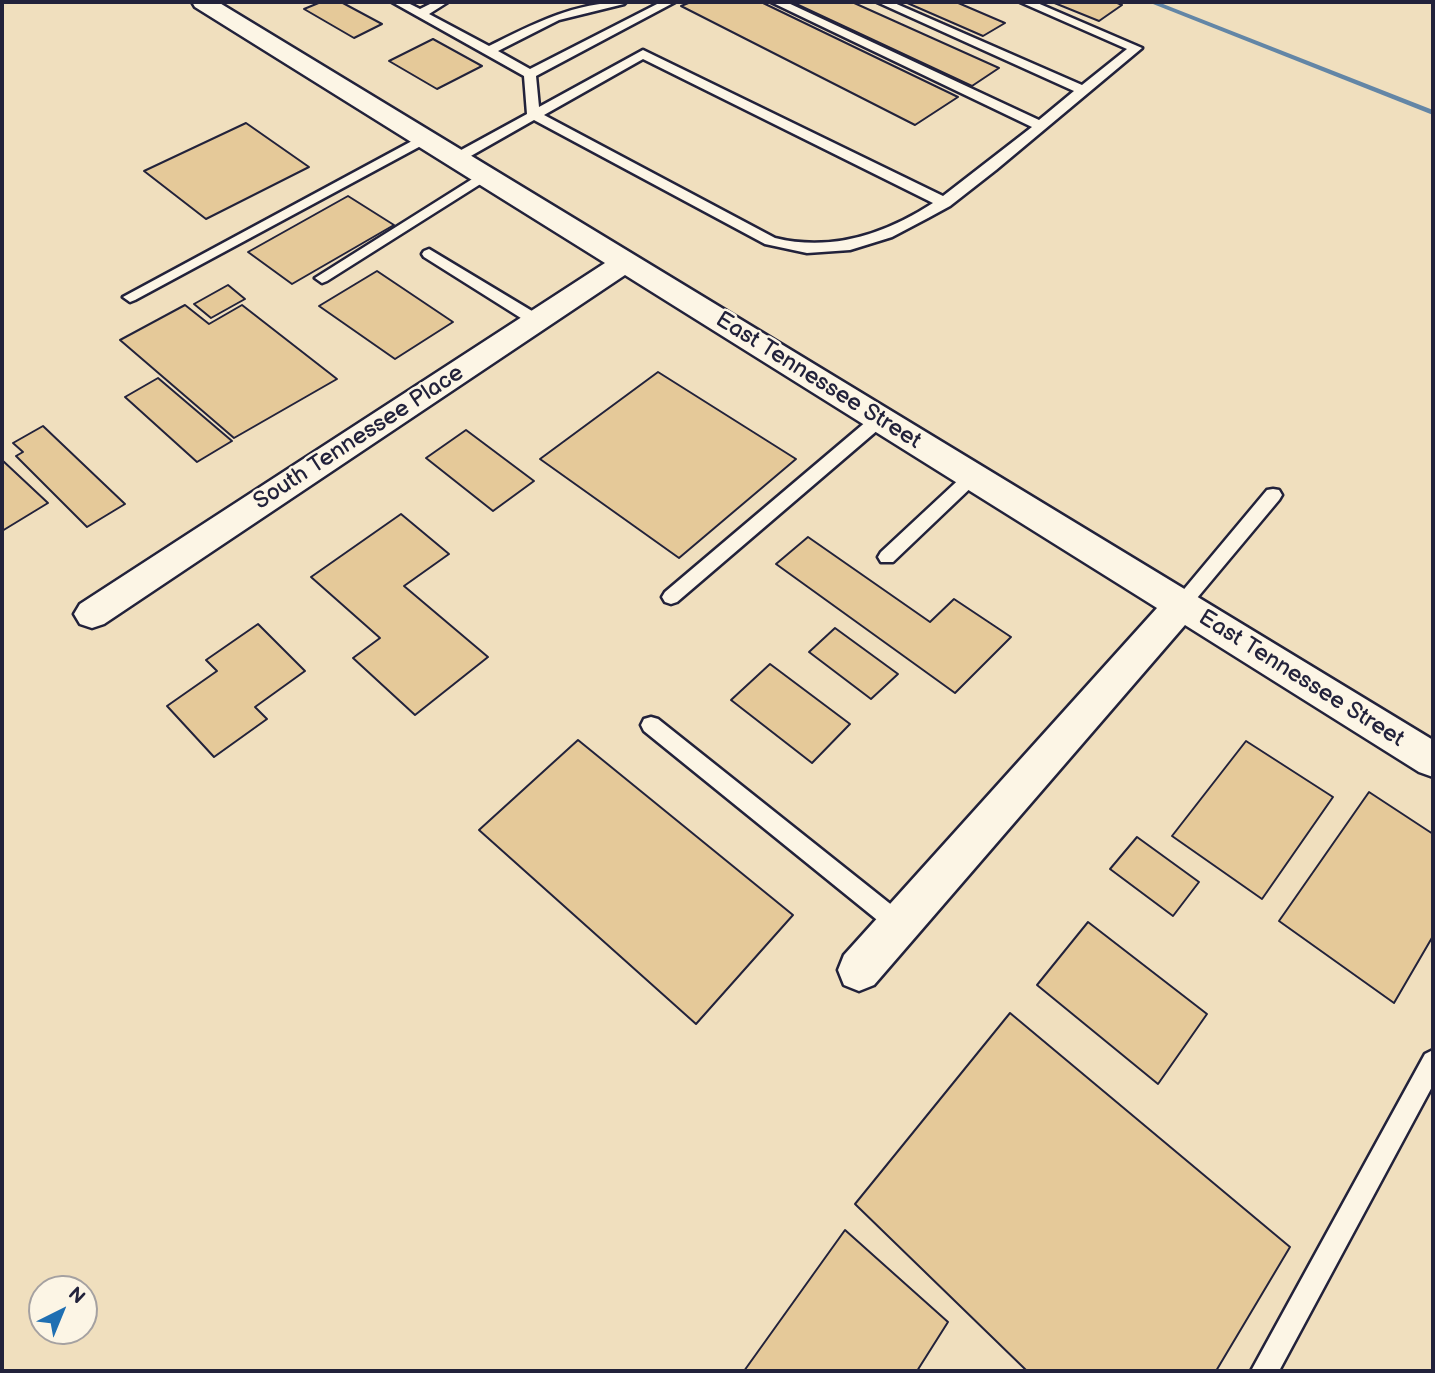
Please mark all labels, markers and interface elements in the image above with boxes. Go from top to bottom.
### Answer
street label: East Tennessee Street [710,307,926,455]
street label: South Tennessee Place [249,360,469,516]
street label: East Tennessee Street [1193,605,1409,753]
north arrow [28,1275,98,1345]
text: N [63,1282,89,1309]

